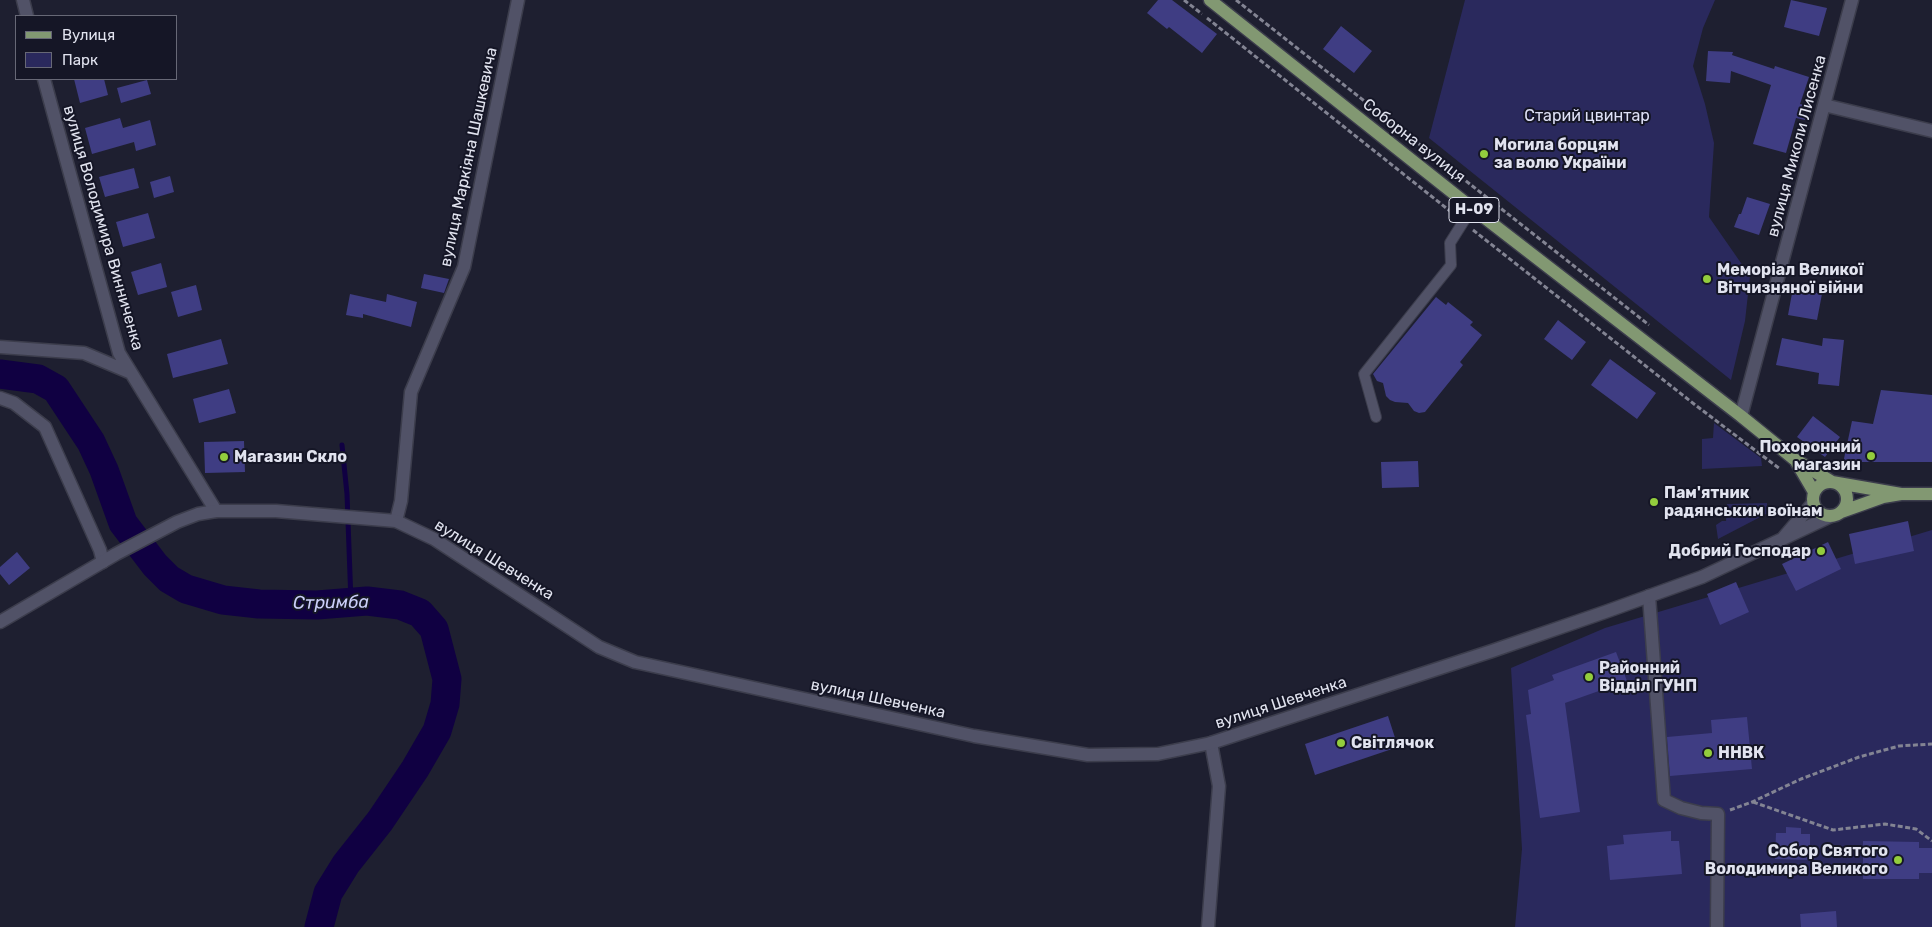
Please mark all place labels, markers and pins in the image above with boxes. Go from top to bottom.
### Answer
place label: Могила борцям за волю України [1494,135,1626,173]
marker: Могила борцям за волю України [1478,148,1490,160]
place label: Меморіал Великої Вітчизняної війни [1717,260,1863,298]
marker: Меморіал Великої Вітчизняної війни [1701,273,1713,285]
place label: Похоронний магазин [1759,437,1861,475]
place label: Магазин Скло [234,447,347,467]
marker: Похоронний магазин [1865,450,1877,462]
marker: Магазин Скло [218,451,230,463]
place label: Пам'ятник радянським воїнам [1664,483,1822,521]
marker: Пам'ятник радянським воїнам [1648,496,1660,508]
place label: Добрий Господар [1669,541,1811,561]
marker: Добрий Господар [1815,545,1827,557]
place label: Районний Відділ ГУНП [1599,658,1697,696]
marker: Районний Відділ ГУНП [1583,671,1595,683]
place label: Світлячок [1351,733,1434,753]
marker: Світлячок [1335,737,1347,749]
place label: ННВК [1718,743,1764,763]
marker: ННВК [1702,747,1714,759]
place label: Собор Святого Володимира Великого [1705,841,1888,879]
marker: Собор Святого Володимира Великого [1892,854,1904,866]

